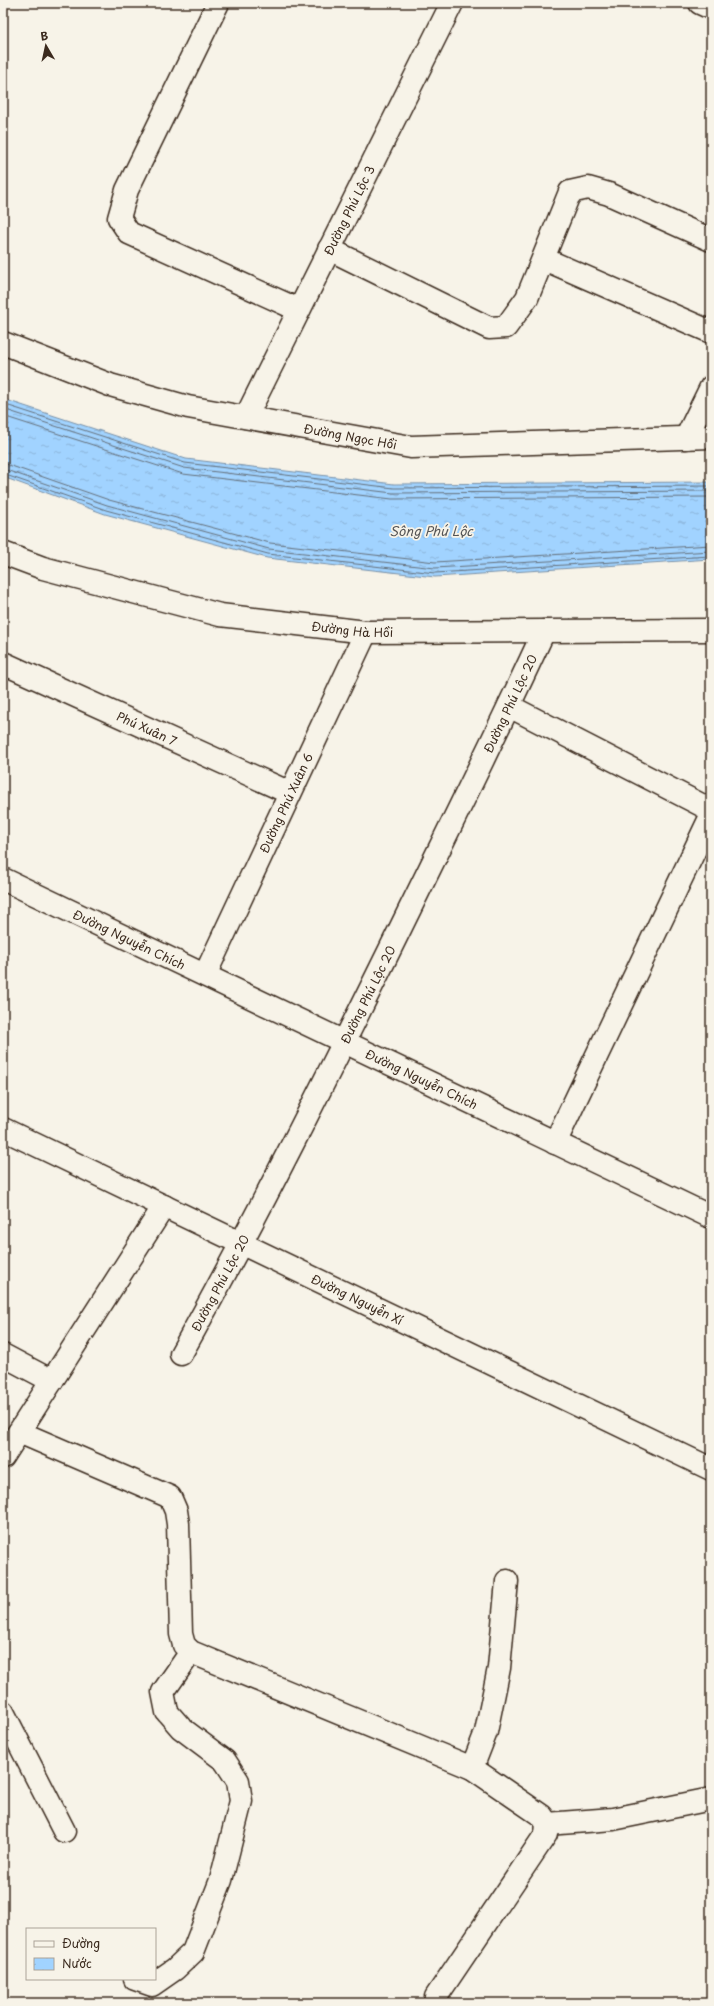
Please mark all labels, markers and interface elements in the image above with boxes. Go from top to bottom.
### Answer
north arrow [26,26,66,66]
text: B [39,27,50,45]
street label: Đường Phú Lộc 3 [319,162,379,258]
street label: Đường Ngọc Hồi [302,419,398,453]
water label: Sông Phú Lộc [390,521,474,540]
street label: Đường Hà Hồi [310,617,393,641]
street label: Đường Phú Lộc 20 [479,651,541,756]
street label: Phú Xuân 7 [114,707,180,750]
street label: Đường Phú Xuân 6 [255,750,317,856]
street label: Đường Nguyễn Chích [70,905,189,974]
street label: Đường Phú Lộc 20 [336,942,400,1047]
street label: Đường Nguyễn Chích [363,1044,481,1113]
street label: Đường Phú Lộc 20 [186,1231,253,1334]
street label: Đường Nguyễn Xí [308,1269,406,1329]
legend [26,1928,156,1980]
text: Đường [62,1934,100,1952]
text: Nước [62,1954,92,1972]

